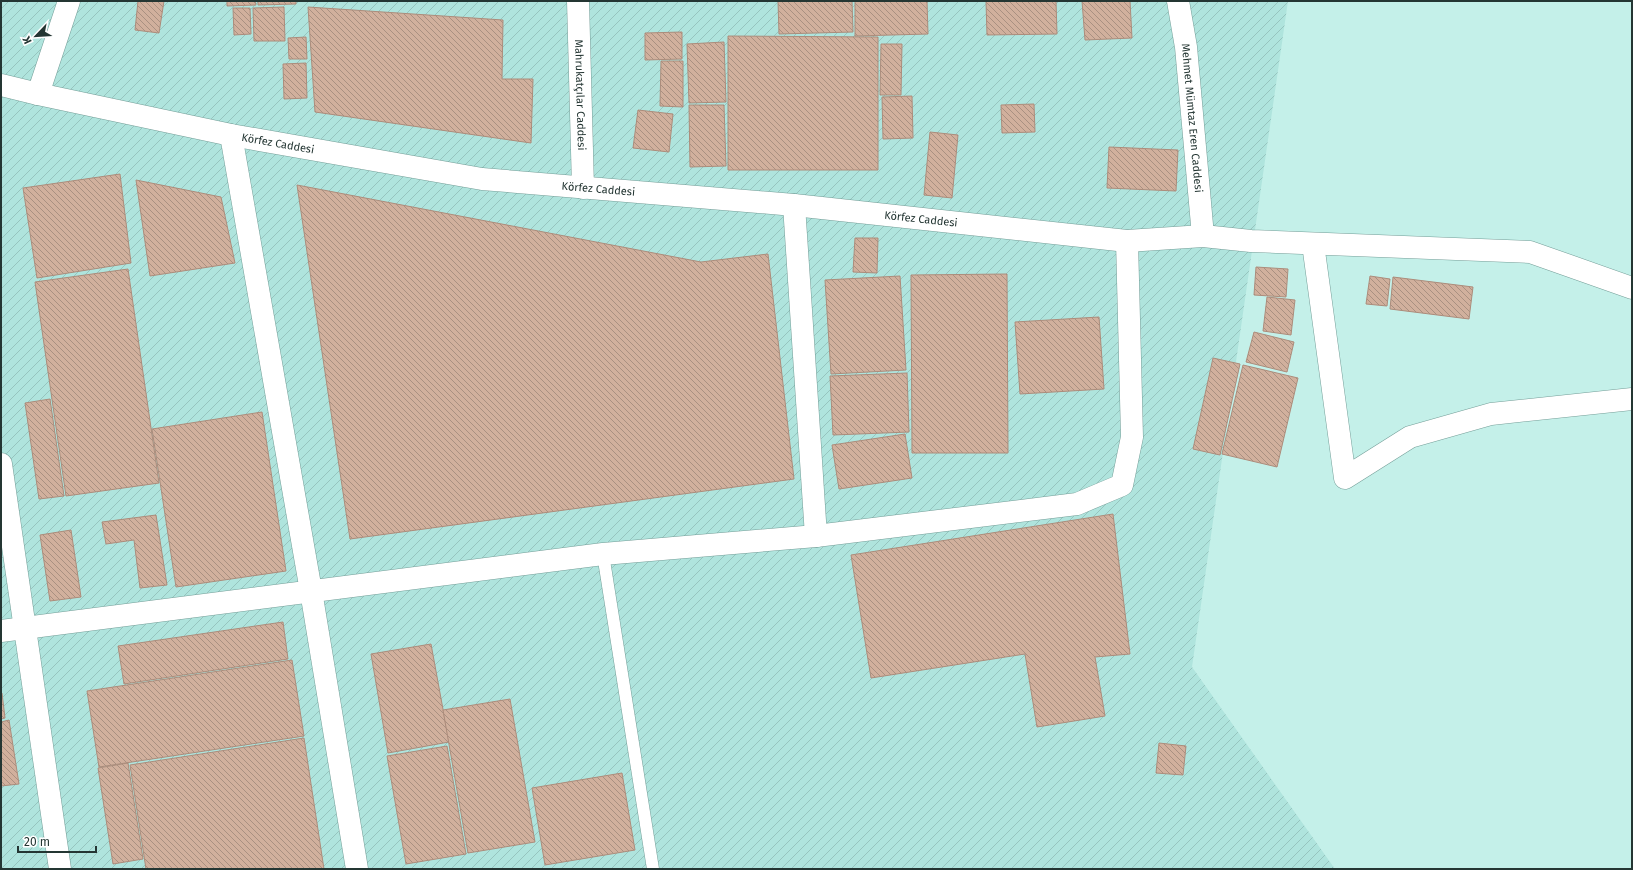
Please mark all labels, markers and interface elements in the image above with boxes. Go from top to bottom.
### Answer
north arrow [16,16,56,56]
text: K [20,33,35,46]
street label: Mahrukatçılar Caddesi [573,39,588,151]
street label: Mehmet Mümtaz Eren Caddesi [1179,43,1206,193]
street label: Körfez Caddesi [240,130,315,156]
street label: Körfez Caddesi [561,179,636,198]
street label: Körfez Caddesi [884,208,958,229]
scale bar [18,828,96,854]
text: 20 m [24,835,50,849]

